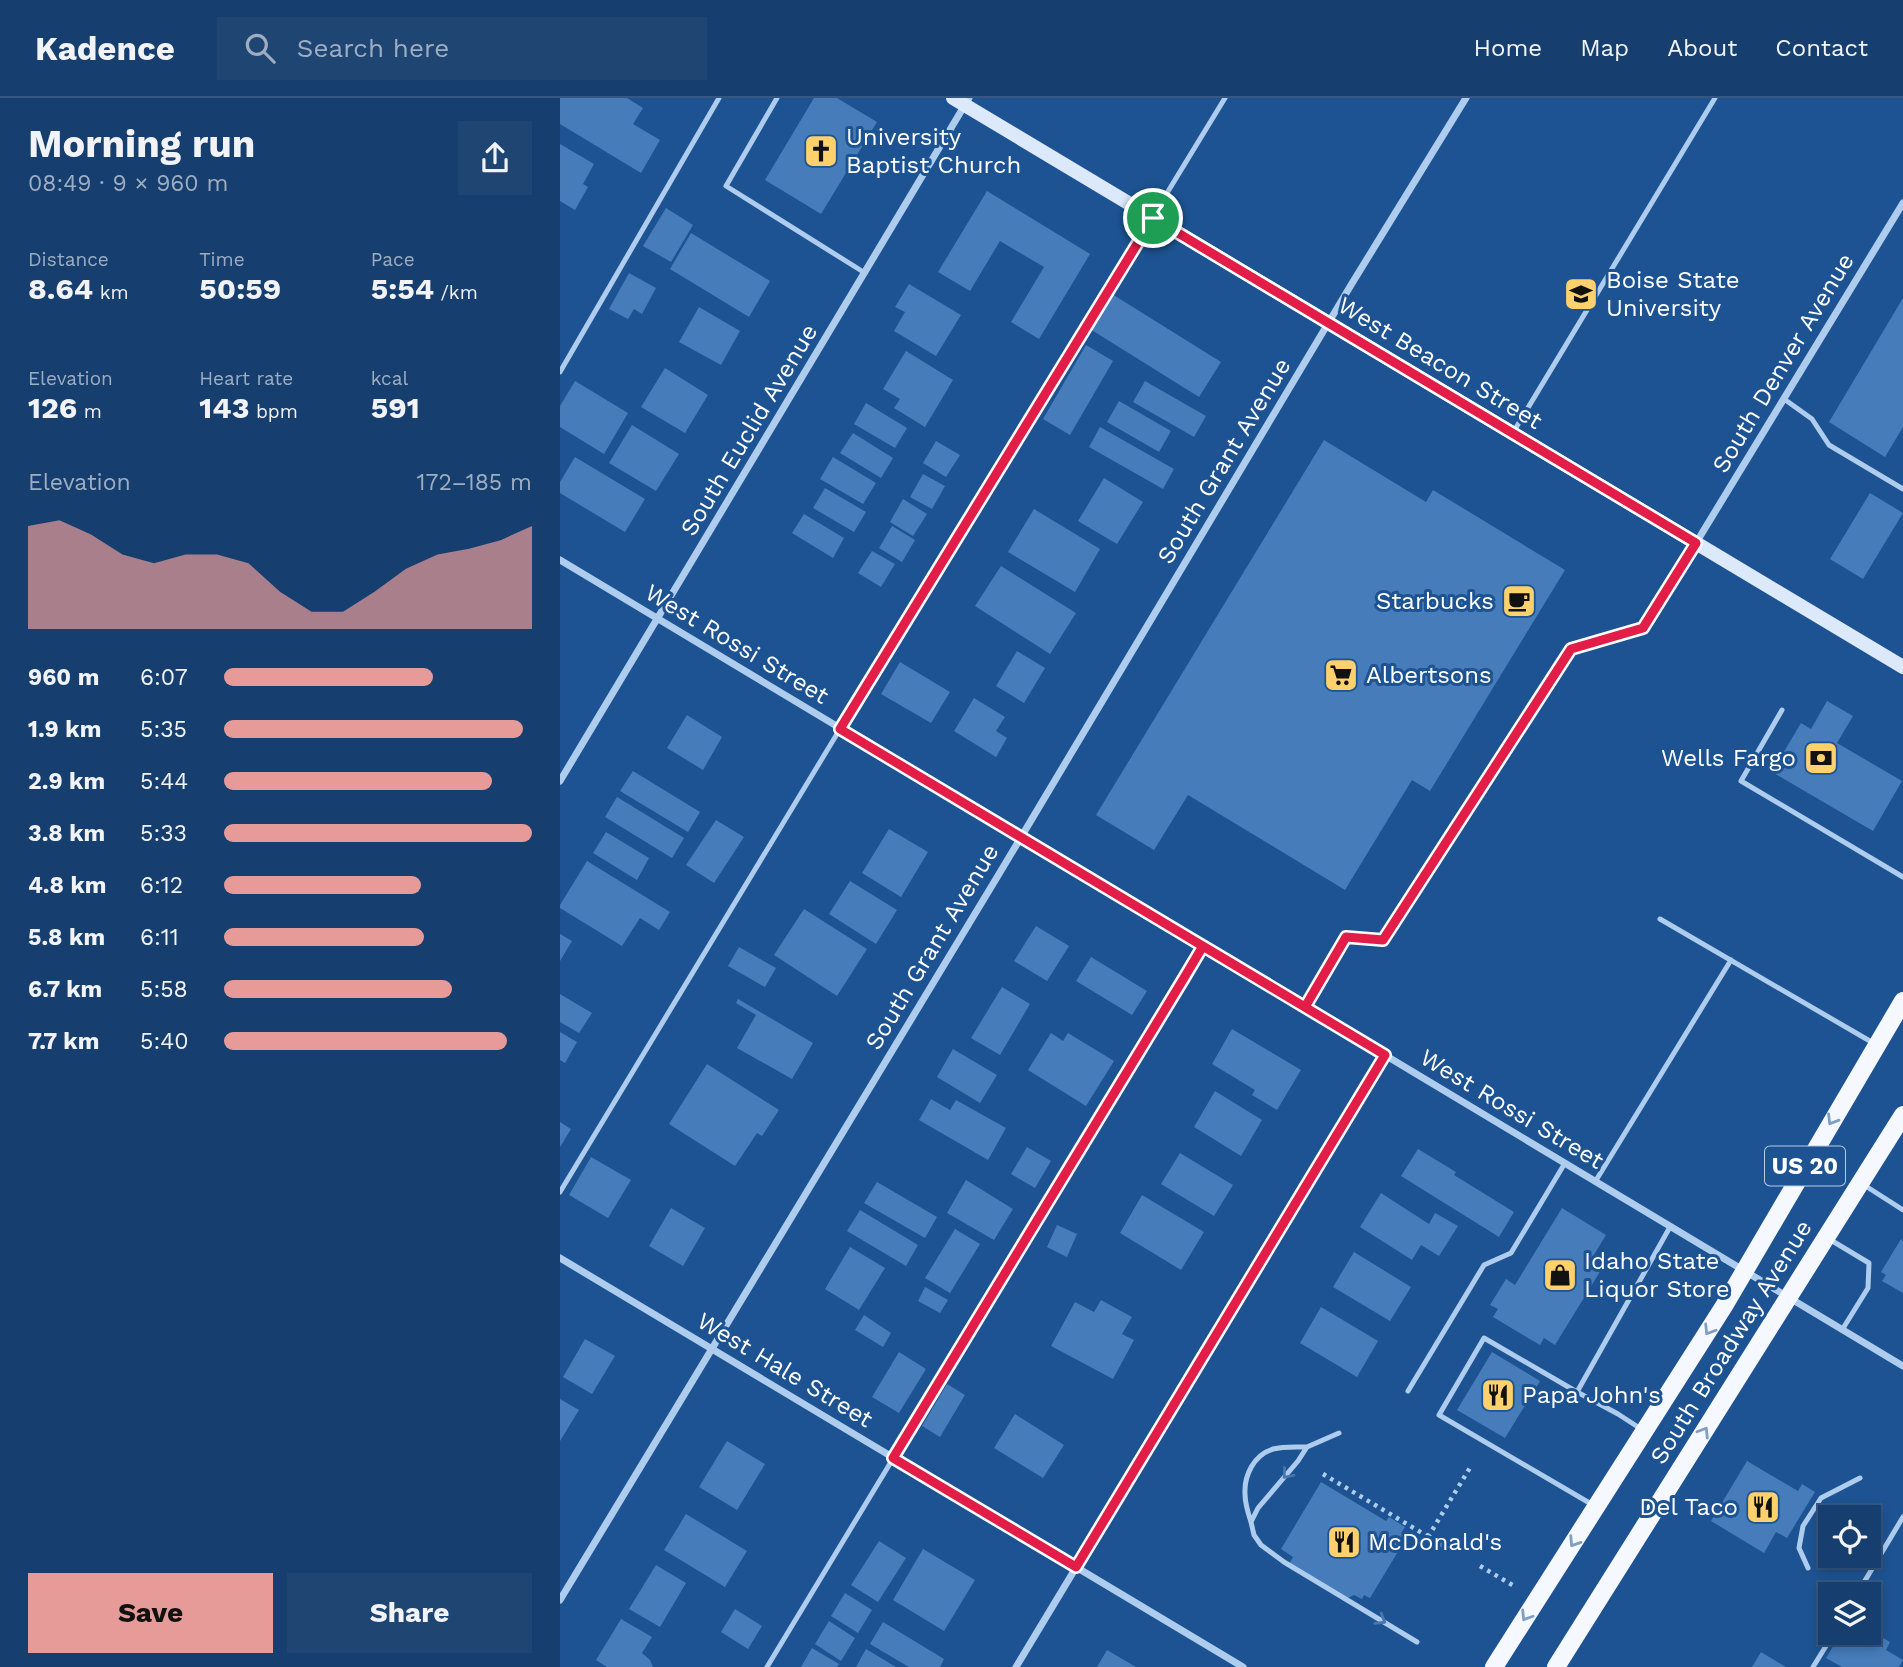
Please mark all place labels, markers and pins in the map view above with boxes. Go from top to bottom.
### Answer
place label: University Baptist Church [846,123,1021,179]
church icon: University Baptist Church [802,132,840,170]
pin [1123,188,1183,248]
place label: Boise State University [1606,266,1740,322]
school or university icon: Boise State University [1562,275,1600,313]
cafe icon: Starbucks [1500,582,1538,620]
place label: Starbucks [1376,587,1494,615]
supermarket icon: Albertsons [1322,656,1360,694]
place label: Albertsons [1366,661,1492,689]
bank icon: Wells Fargo [1802,739,1840,777]
place label: Wells Fargo [1661,744,1796,772]
place label: Idaho State Liquor Store [1584,1247,1730,1303]
shop icon: Idaho State Liquor Store [1541,1256,1579,1294]
restaurant icon: Papa John's [1479,1376,1517,1414]
place label: Papa John's [1522,1381,1661,1409]
restaurant icon: Del Taco [1744,1488,1782,1526]
place label: Del Taco [1639,1493,1738,1521]
restaurant icon: McDonald's [1325,1523,1363,1561]
place label: McDonald's [1368,1528,1502,1556]

